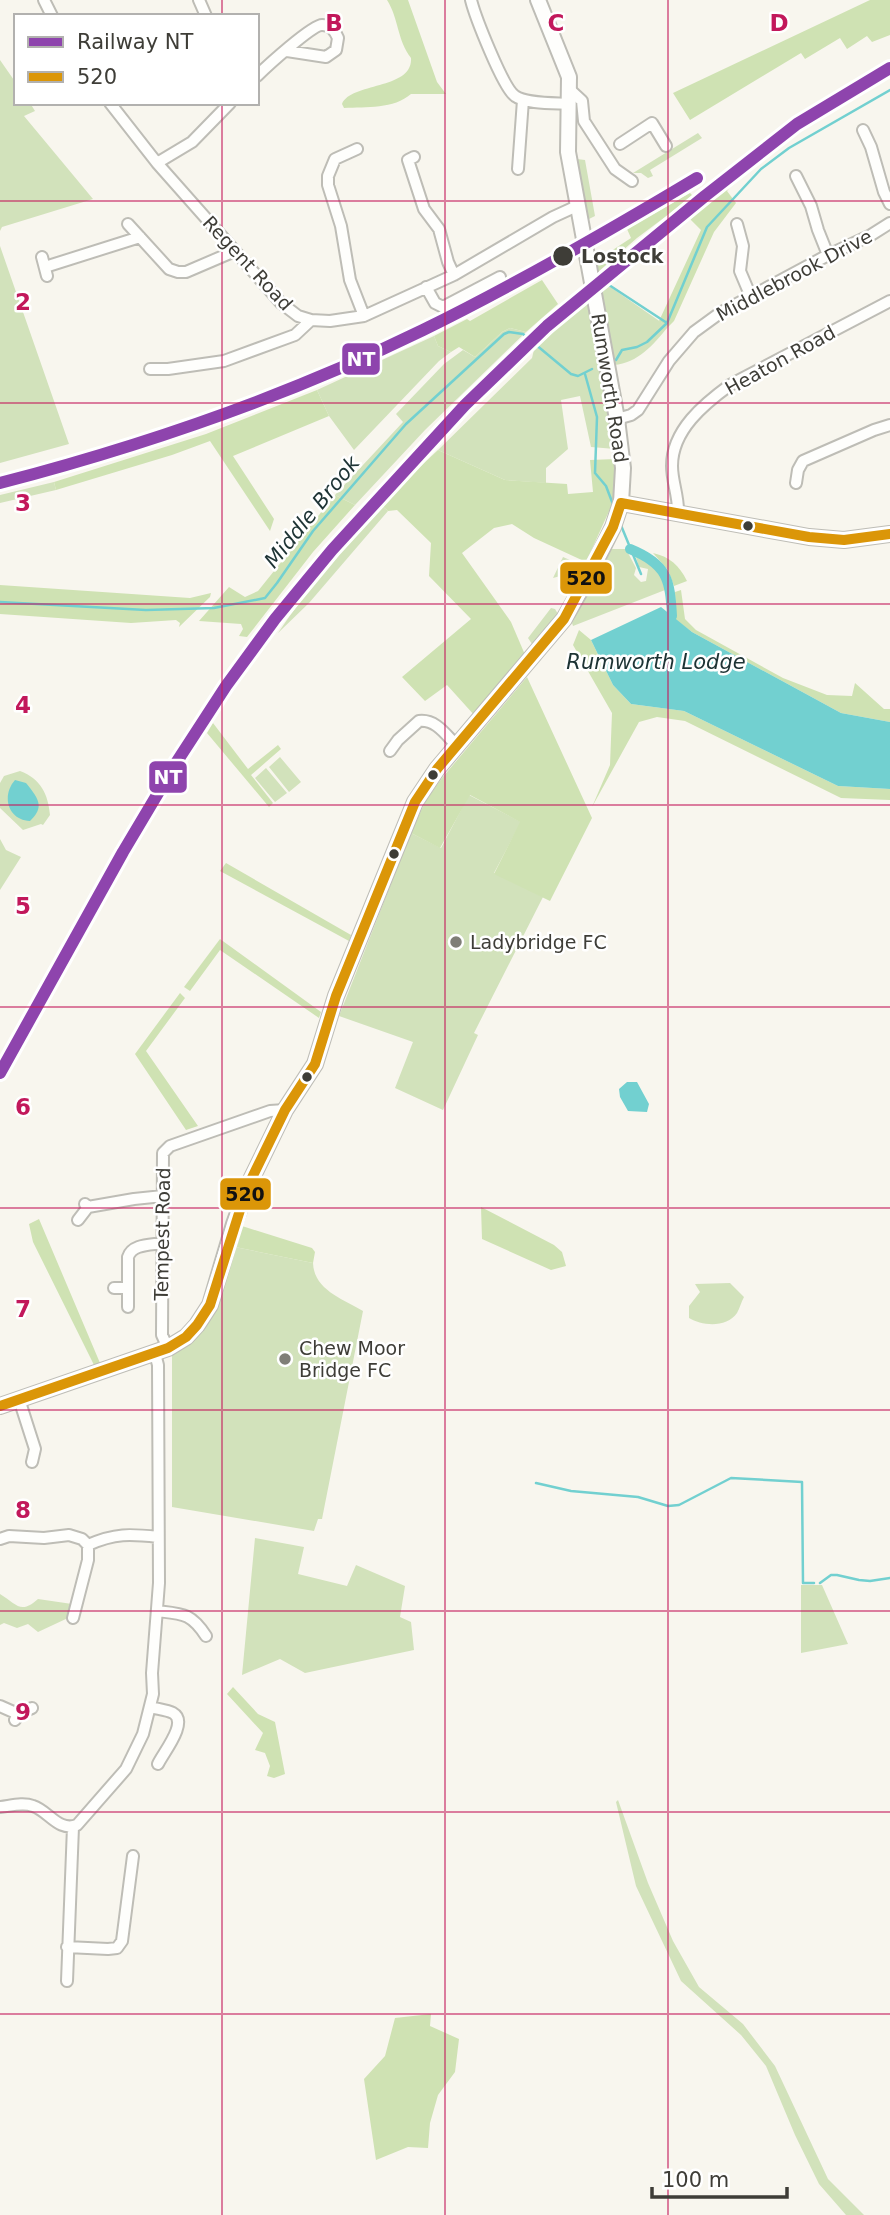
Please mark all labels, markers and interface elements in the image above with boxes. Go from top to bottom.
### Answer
text: B [325,10,343,36]
text: C [548,10,564,36]
text: D [769,10,789,36]
legend [14,14,259,105]
text: Railway NT [77,30,194,54]
text: 520 [77,65,117,89]
street label: Regent Road [199,211,297,315]
street label: Middlebrook Drive [712,225,876,325]
marker: Lostock [551,244,575,268]
place label: Lostock [581,245,664,267]
text: 2 [15,289,31,315]
street label: Rumworth Road [587,312,633,464]
street label: Heaton Road [721,321,839,399]
line badge: NT [341,342,381,376]
text: NT [347,348,375,370]
water label: Middle Brook [260,451,365,573]
text: 3 [15,490,31,516]
unlabelled marker [741,519,755,533]
line badge: 520 [559,561,613,595]
text: 520 [566,567,606,589]
water label: Rumworth Lodge [566,650,746,674]
text: 4 [15,692,31,718]
line badge: NT [148,760,188,794]
text: NT [154,766,182,788]
unlabelled marker [426,768,440,782]
unlabelled marker [387,847,401,861]
text: 5 [15,893,31,919]
place label: Ladybridge FC [470,931,607,953]
marker: Ladybridge FC [448,934,464,950]
unlabelled marker [300,1070,314,1084]
text: 6 [15,1094,31,1120]
street label: Tempest Road [150,1167,174,1302]
line badge: 520 [219,1177,272,1211]
text: 520 [225,1183,265,1205]
text: 7 [15,1296,31,1322]
place label: Chew Moor Bridge FC [299,1337,405,1381]
marker: Chew Moor Bridge FC [277,1351,293,1367]
text: 8 [15,1497,31,1523]
text: 9 [15,1699,31,1725]
scale bar [652,2156,787,2200]
text: 100 m [662,2168,729,2192]

